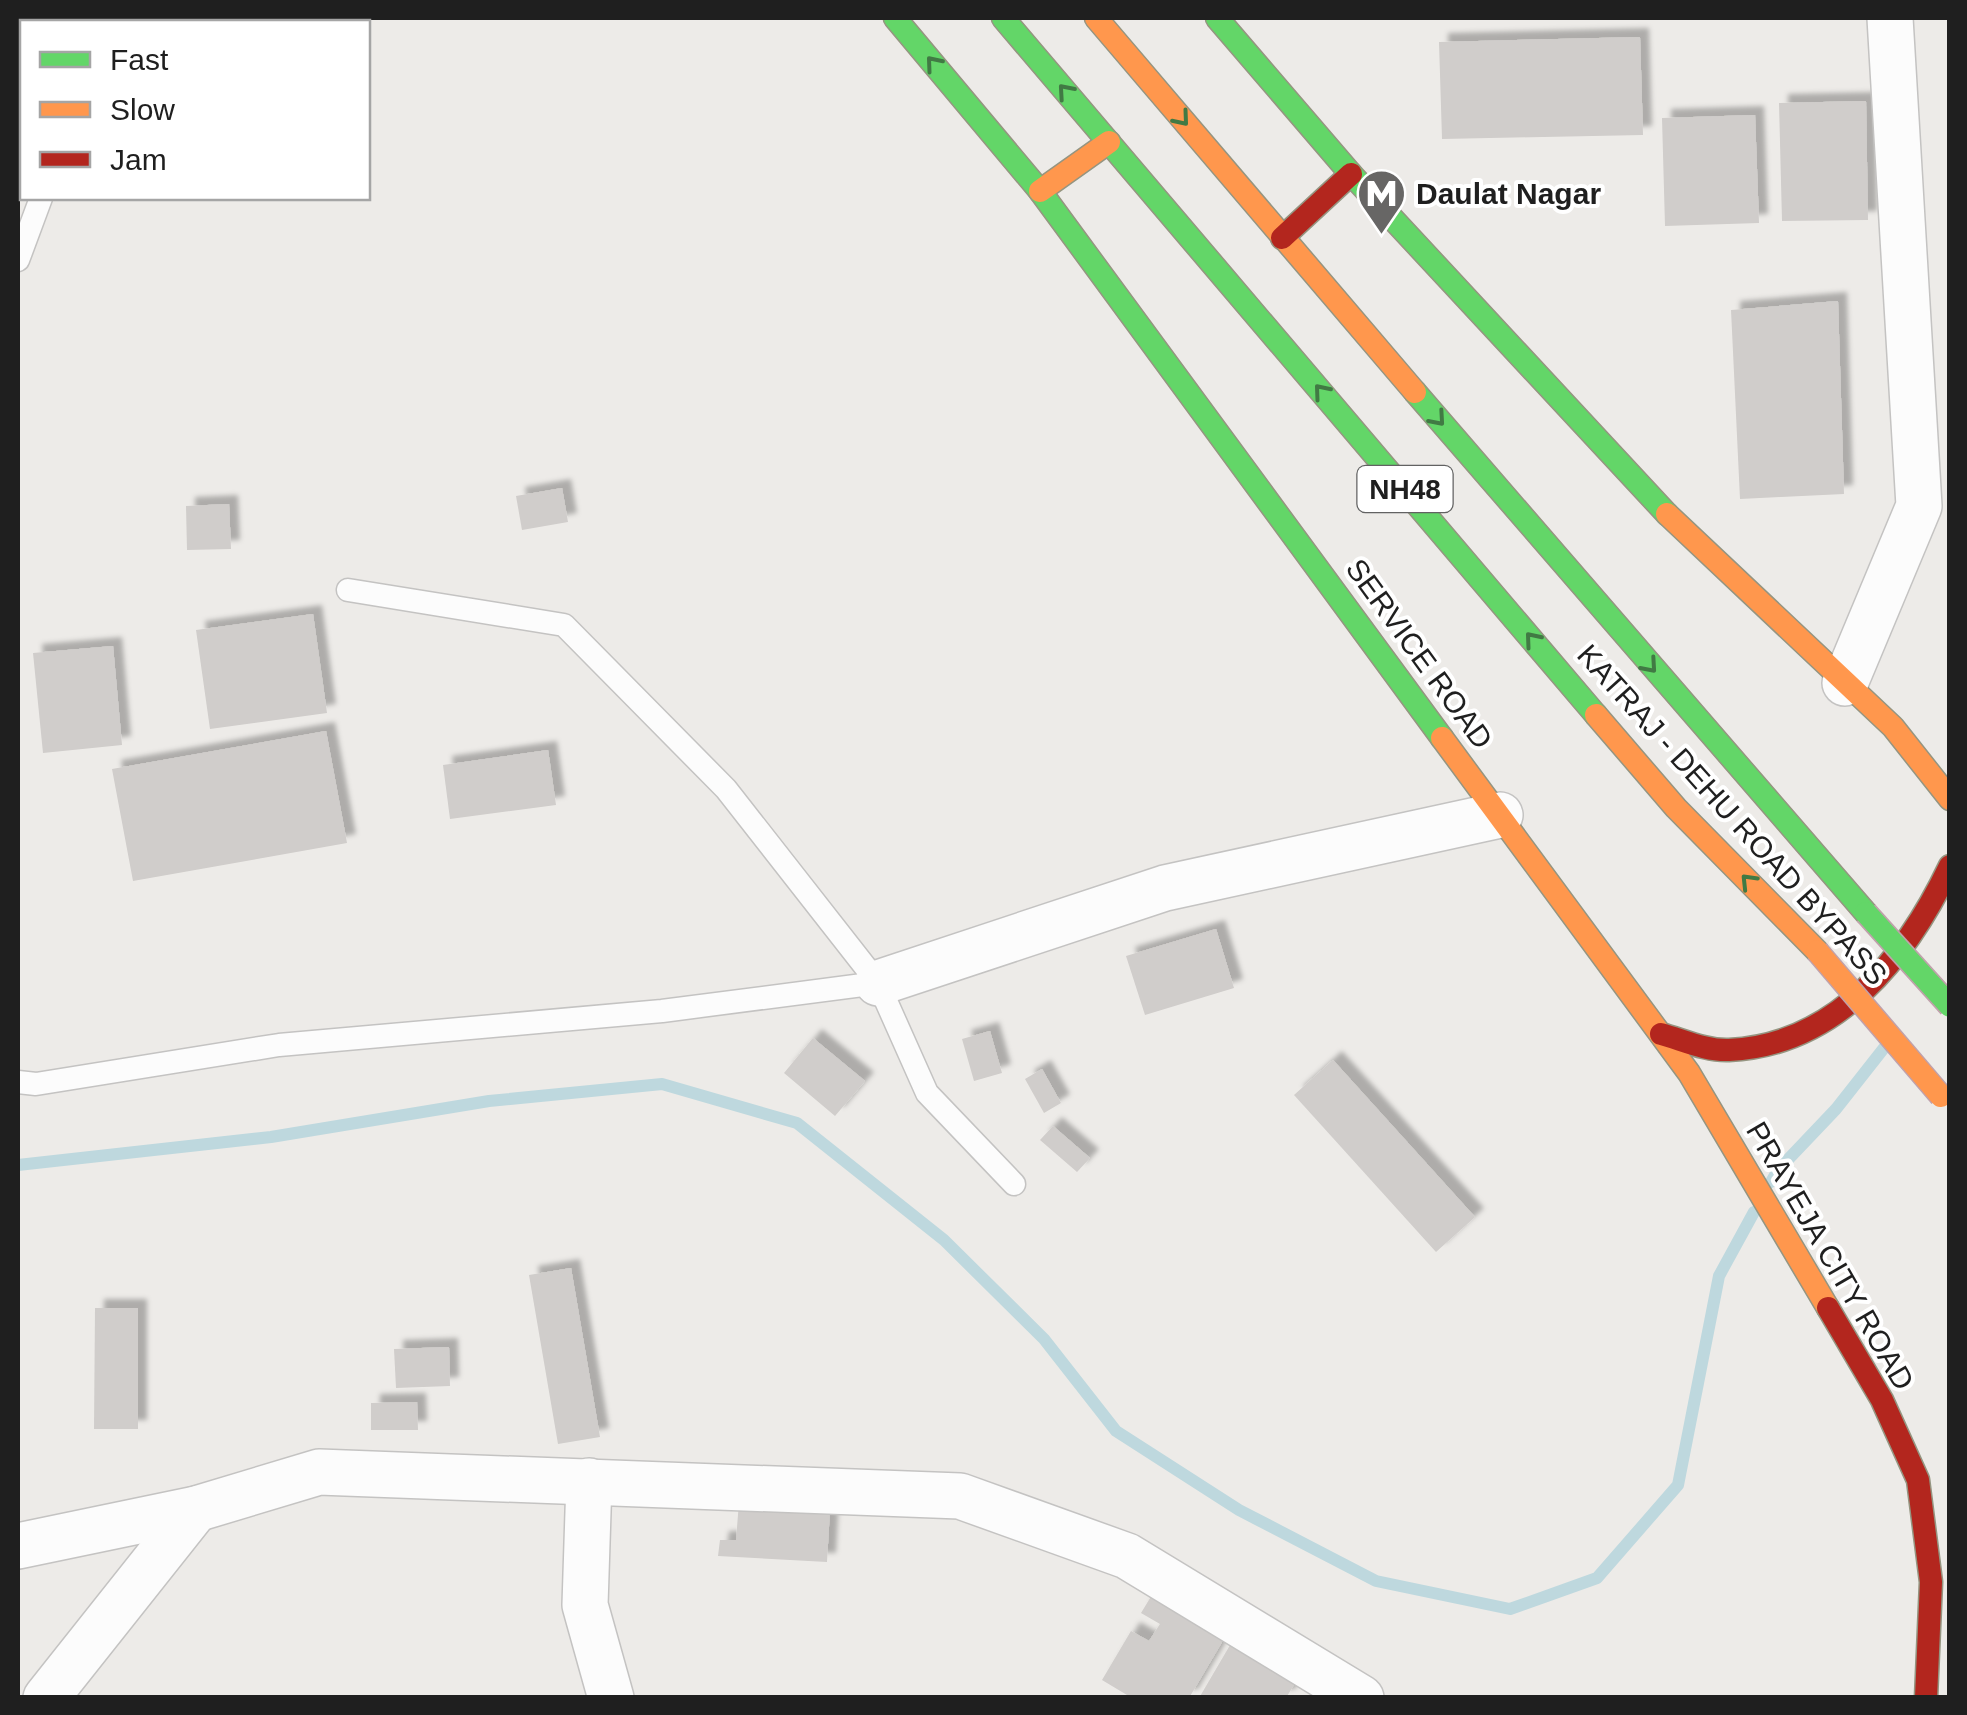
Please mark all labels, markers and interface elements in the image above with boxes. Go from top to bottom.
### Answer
legend [20,20,370,200]
text: Fast [110,43,169,76]
one-way arrow [927,56,945,74]
one-way arrow [1059,84,1077,102]
text: Slow [110,93,175,126]
one-way arrow [1170,107,1188,126]
text: Jam [110,143,167,176]
metro station icon: Daulat Nagar [1355,168,1407,236]
place label: Daulat Nagar [1416,177,1601,210]
one-way arrow [1315,384,1333,403]
one-way arrow [1426,408,1444,426]
road number: NH48 [1358,466,1452,512]
street label: SERVICE ROAD [1340,553,1499,755]
one-way arrow [1526,632,1544,650]
street label: KATRAJ - DEHU ROAD BYPASS [1571,638,1894,991]
one-way arrow [1638,654,1656,673]
one-way arrow [1742,875,1760,893]
street label: PRAYEJA CITY ROAD [1740,1116,1921,1396]

